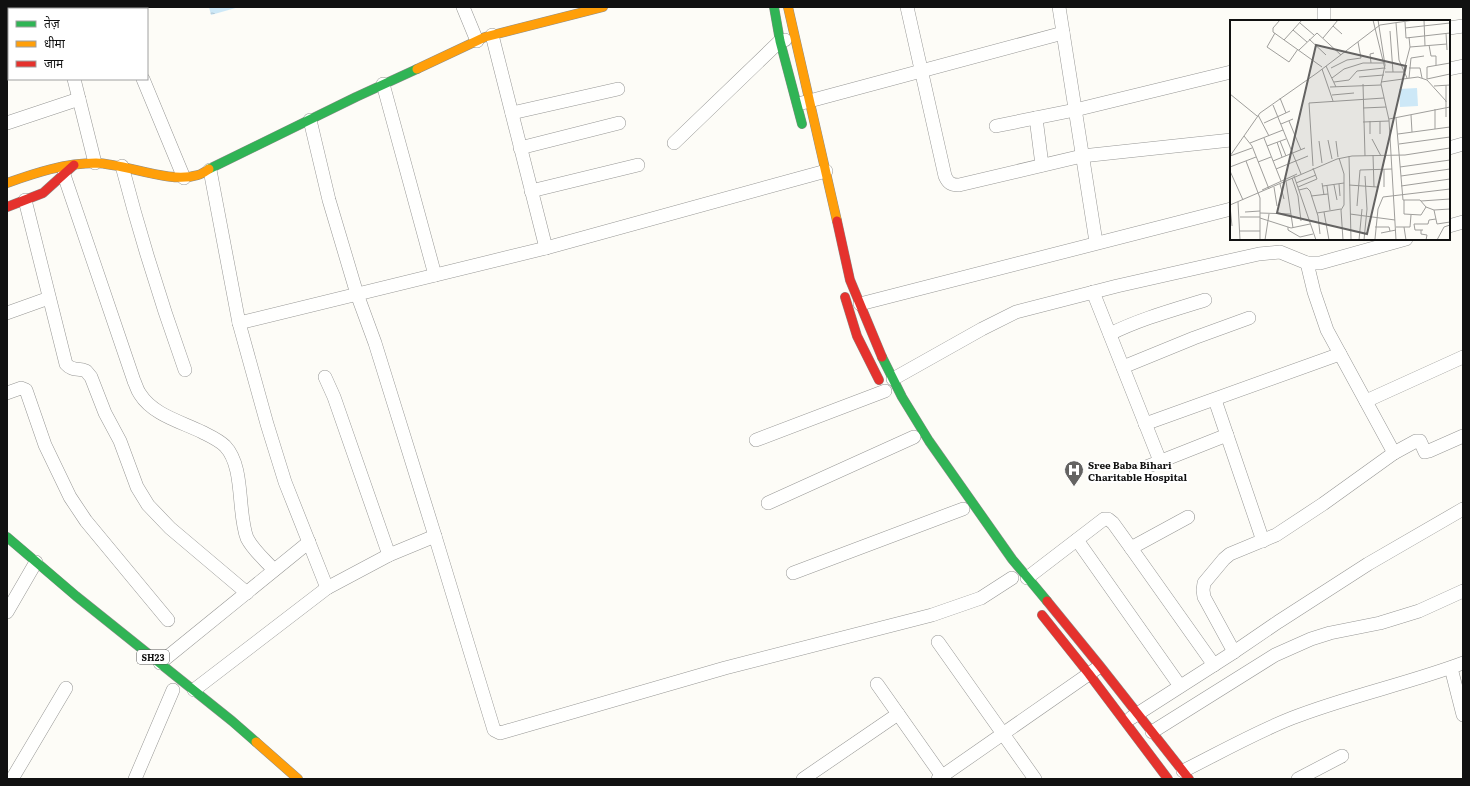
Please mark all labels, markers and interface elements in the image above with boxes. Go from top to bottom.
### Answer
legend [8,8,148,80]
text: तेज़ [44,14,61,32]
inset map [1230,20,1450,240]
text: धीमा [44,34,66,52]
text: जाम [44,54,64,72]
place label: Sree Baba Bihari Charitable Hospital [1088,457,1188,484]
hospital icon: Sree Baba Bihari Charitable Hospital [1063,459,1085,487]
road number: SH23 [137,650,169,664]

